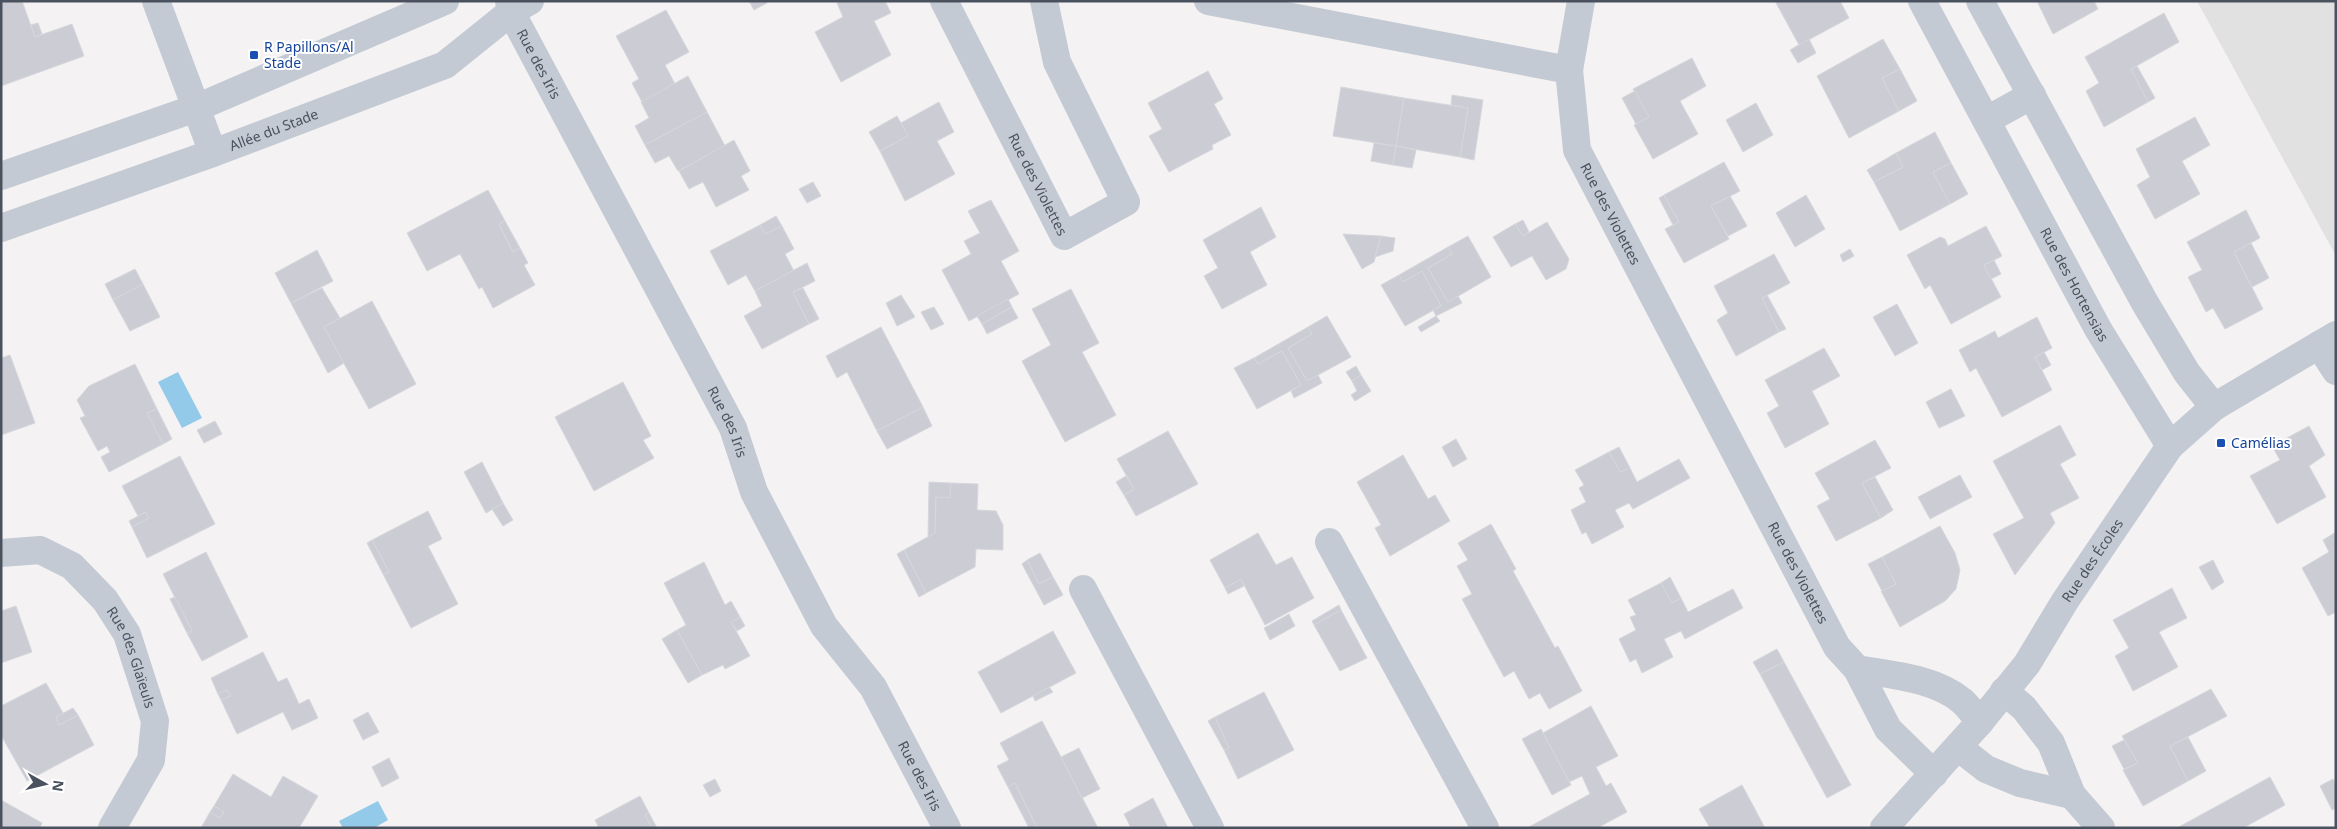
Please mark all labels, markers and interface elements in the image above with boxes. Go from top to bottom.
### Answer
street label: Rue des Iris [513,25,566,102]
place label: R Papillons/Al Stade [264,37,354,72]
marker: R Papillons/Al Stade [248,49,260,61]
street label: Allée du Stade [227,104,321,155]
street label: Rue des Violettes [1004,130,1072,239]
street label: Rue des Violettes [1576,159,1645,268]
street label: Rue des Hortensias [2036,224,2114,345]
street label: Rue des Iris [703,383,752,460]
place label: Camélias [2231,433,2291,452]
marker: Camélias [2215,437,2227,449]
street label: Rue des Écoles [2057,515,2127,606]
street label: Rue des Violettes [1764,518,1833,627]
street label: Rue des Glaïeuls [103,603,160,711]
street label: Rue des Iris [894,737,947,814]
north arrow [20,759,70,809]
text: N [48,779,69,793]

